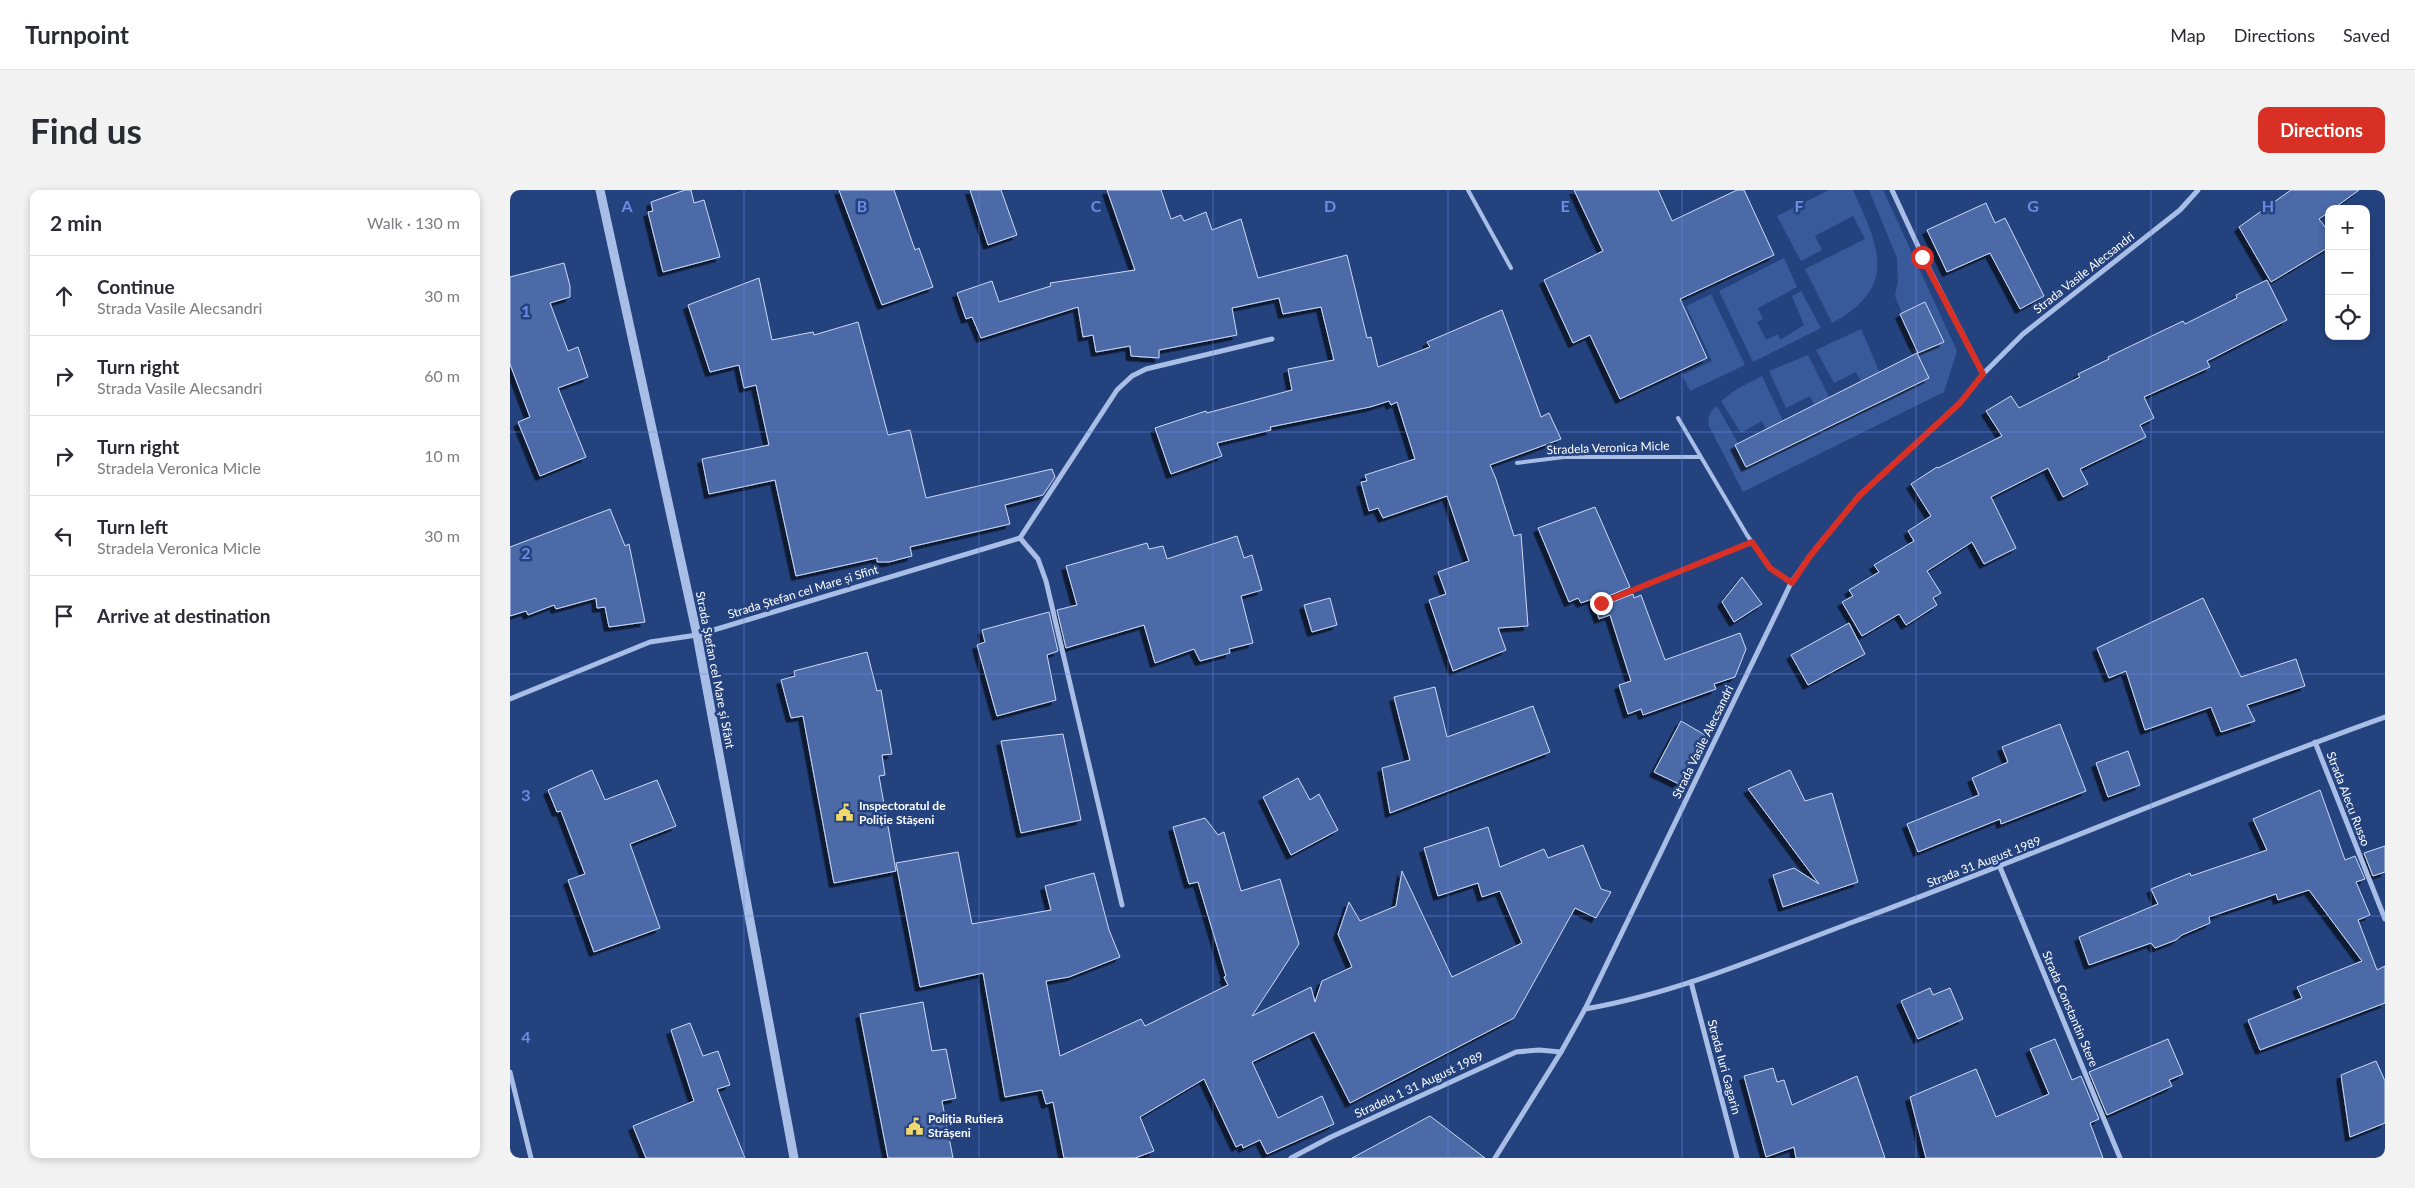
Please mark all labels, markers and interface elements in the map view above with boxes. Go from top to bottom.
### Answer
text: Turnpoint [25,20,129,49]
text: Map [2170,24,2206,46]
text: Directions [2234,24,2315,46]
text: Saved [2343,24,2390,46]
button: Directions [2258,107,2385,153]
text: Find us [30,109,142,151]
text: A [620,196,633,215]
text: B [857,196,867,215]
text: C [1091,196,1102,215]
text: D [1324,196,1336,215]
text: E [1560,196,1570,215]
text: F [1794,196,1804,215]
text: G [2027,196,2039,215]
text: H [2262,196,2274,215]
map controls [2325,205,2370,340]
button: + [2325,205,2370,250]
text: 2 min [50,210,102,235]
text: Walk · 130 m [367,213,460,232]
street label: Strada Vasile Alecsandri [2030,228,2137,317]
route start [1911,246,1934,269]
button: − [2325,250,2370,295]
text: Continue [97,275,175,298]
icon: ahead [50,282,78,310]
text: 30 m [424,286,460,305]
button: locate [2325,295,2370,340]
text: Strada Vasile Alecsandri [97,298,262,317]
text: 1 [521,301,531,320]
text: Turn right [97,355,179,378]
icon: right [50,362,78,390]
text: 60 m [424,366,460,385]
text: Strada Vasile Alecsandri [97,378,262,397]
text: Turn right [97,435,179,458]
street label: Stradela Veronica Micle [1546,438,1670,457]
icon: right [50,442,78,470]
text: 10 m [424,446,460,465]
text: Stradela Veronica Micle [97,458,261,477]
text: Turn left [97,515,168,538]
icon: left [50,522,78,550]
text: 30 m [424,526,460,545]
text: Stradela Veronica Micle [97,538,261,557]
text: 2 [521,543,531,562]
street label: Strada Ștefan cel Mare și Sfînt [726,561,881,622]
street label: Strada Ștefan cel Mare și Sfânt [693,590,738,751]
route end [1590,592,1613,615]
icon: arrive [50,602,78,630]
text: Arrive at destination [97,604,270,627]
street label: Strada Vasile Alecsandri [1669,683,1737,801]
street label: Strada Alecu Russo [2324,749,2373,848]
text: 3 [521,785,531,804]
place label: Inspectoratul de Poliție Stășeni [859,798,946,827]
public building icon: Inspectoratul de Poliție Stășeni [835,803,855,823]
street label: Strada 31 August 1989 [1925,833,2043,890]
street label: Strada Constantin Stere [2039,949,2102,1069]
street label: Strada Iuri Gagarin [1705,1018,1744,1116]
text: 4 [521,1027,531,1046]
street label: Stradela 1 31 August 1989 [1352,1048,1486,1121]
place label: Poliția Rutieră Strășeni [928,1111,1003,1140]
public building icon: Poliția Rutieră Strășeni [904,1116,924,1136]

